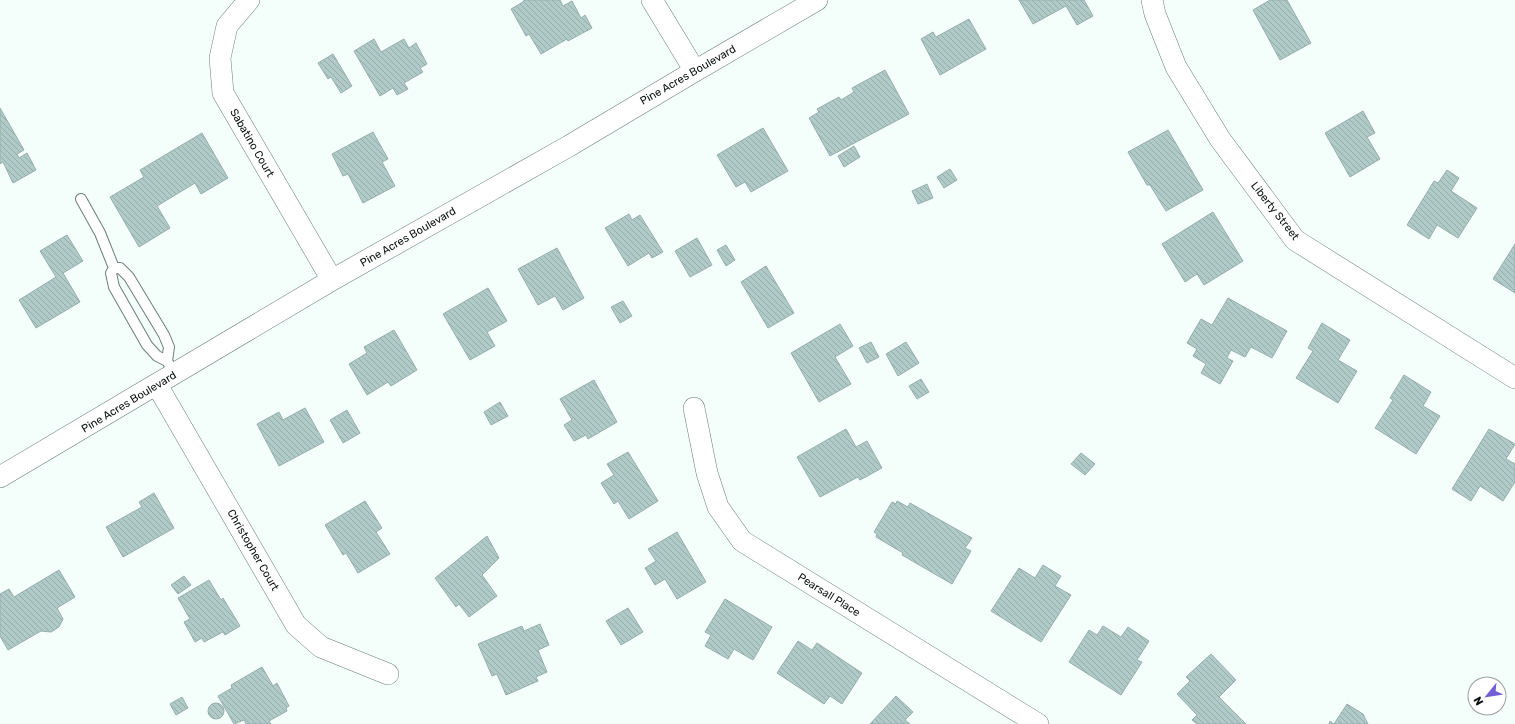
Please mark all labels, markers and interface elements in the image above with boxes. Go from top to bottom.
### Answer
street label: Pine Acres Boulevard [638,42,738,108]
street label: Sabatino Court [227,106,277,180]
street label: Liberty Street [1248,179,1302,243]
street label: Pine Acres Boulevard [358,204,458,270]
street label: Pine Acres Boulevard [79,369,179,435]
street label: Christopher Court [224,507,282,594]
street label: Pearsall Place [795,571,863,619]
north arrow [1467,676,1507,716]
text: N [1471,694,1486,707]

